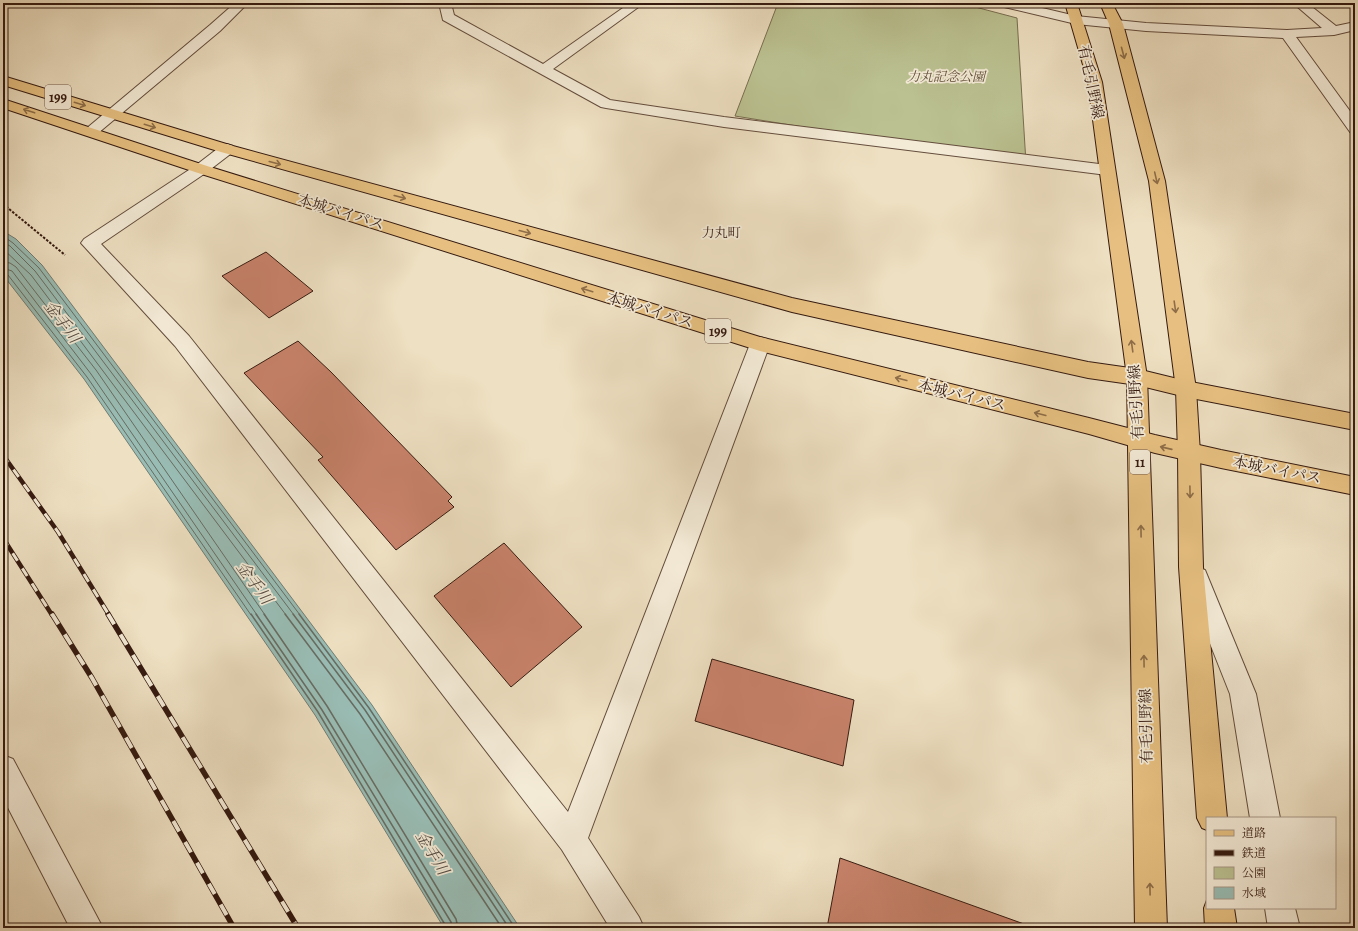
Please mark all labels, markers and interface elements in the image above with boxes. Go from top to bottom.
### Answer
street label: 有毛引野線 [1073,43,1109,121]
one-way arrow [1120,46,1128,59]
park label: 力丸記念公園 [907,68,987,85]
road number: 199 [45,85,71,109]
one-way arrow [74,101,87,108]
one-way arrow [22,107,35,114]
one-way arrow [144,122,156,130]
one-way arrow [268,159,281,167]
one-way arrow [1153,172,1161,185]
street label: 本城バイパス [295,189,387,235]
one-way arrow [393,194,406,201]
district label: 力丸町 [701,224,741,241]
one-way arrow [519,229,532,236]
one-way arrow [581,286,594,293]
street label: 本城バイパス [604,287,696,333]
water label: 金手川 [39,296,86,349]
one-way arrow [1171,300,1179,313]
road number: 199 [705,319,731,343]
one-way arrow [1128,339,1136,352]
street label: 有毛引野線 [1124,364,1148,440]
street label: 本城バイパス [916,374,1008,416]
one-way arrow [894,375,907,382]
one-way arrow [1034,410,1047,417]
one-way arrow [1160,443,1173,451]
road number: 11 [1130,450,1150,474]
street label: 本城バイパス [1231,452,1323,488]
one-way arrow [1186,485,1194,498]
one-way arrow [1137,525,1145,538]
water label: 金手川 [231,557,278,610]
one-way arrow [1141,655,1148,668]
street label: 有毛引野線 [1135,688,1157,764]
legend [1206,817,1336,909]
text: 道路 [1242,825,1266,841]
water label: 金手川 [410,827,455,881]
text: 鉄道 [1241,845,1266,861]
text: 公園 [1242,865,1266,881]
one-way arrow [1146,883,1154,896]
text: 水域 [1242,885,1266,901]

